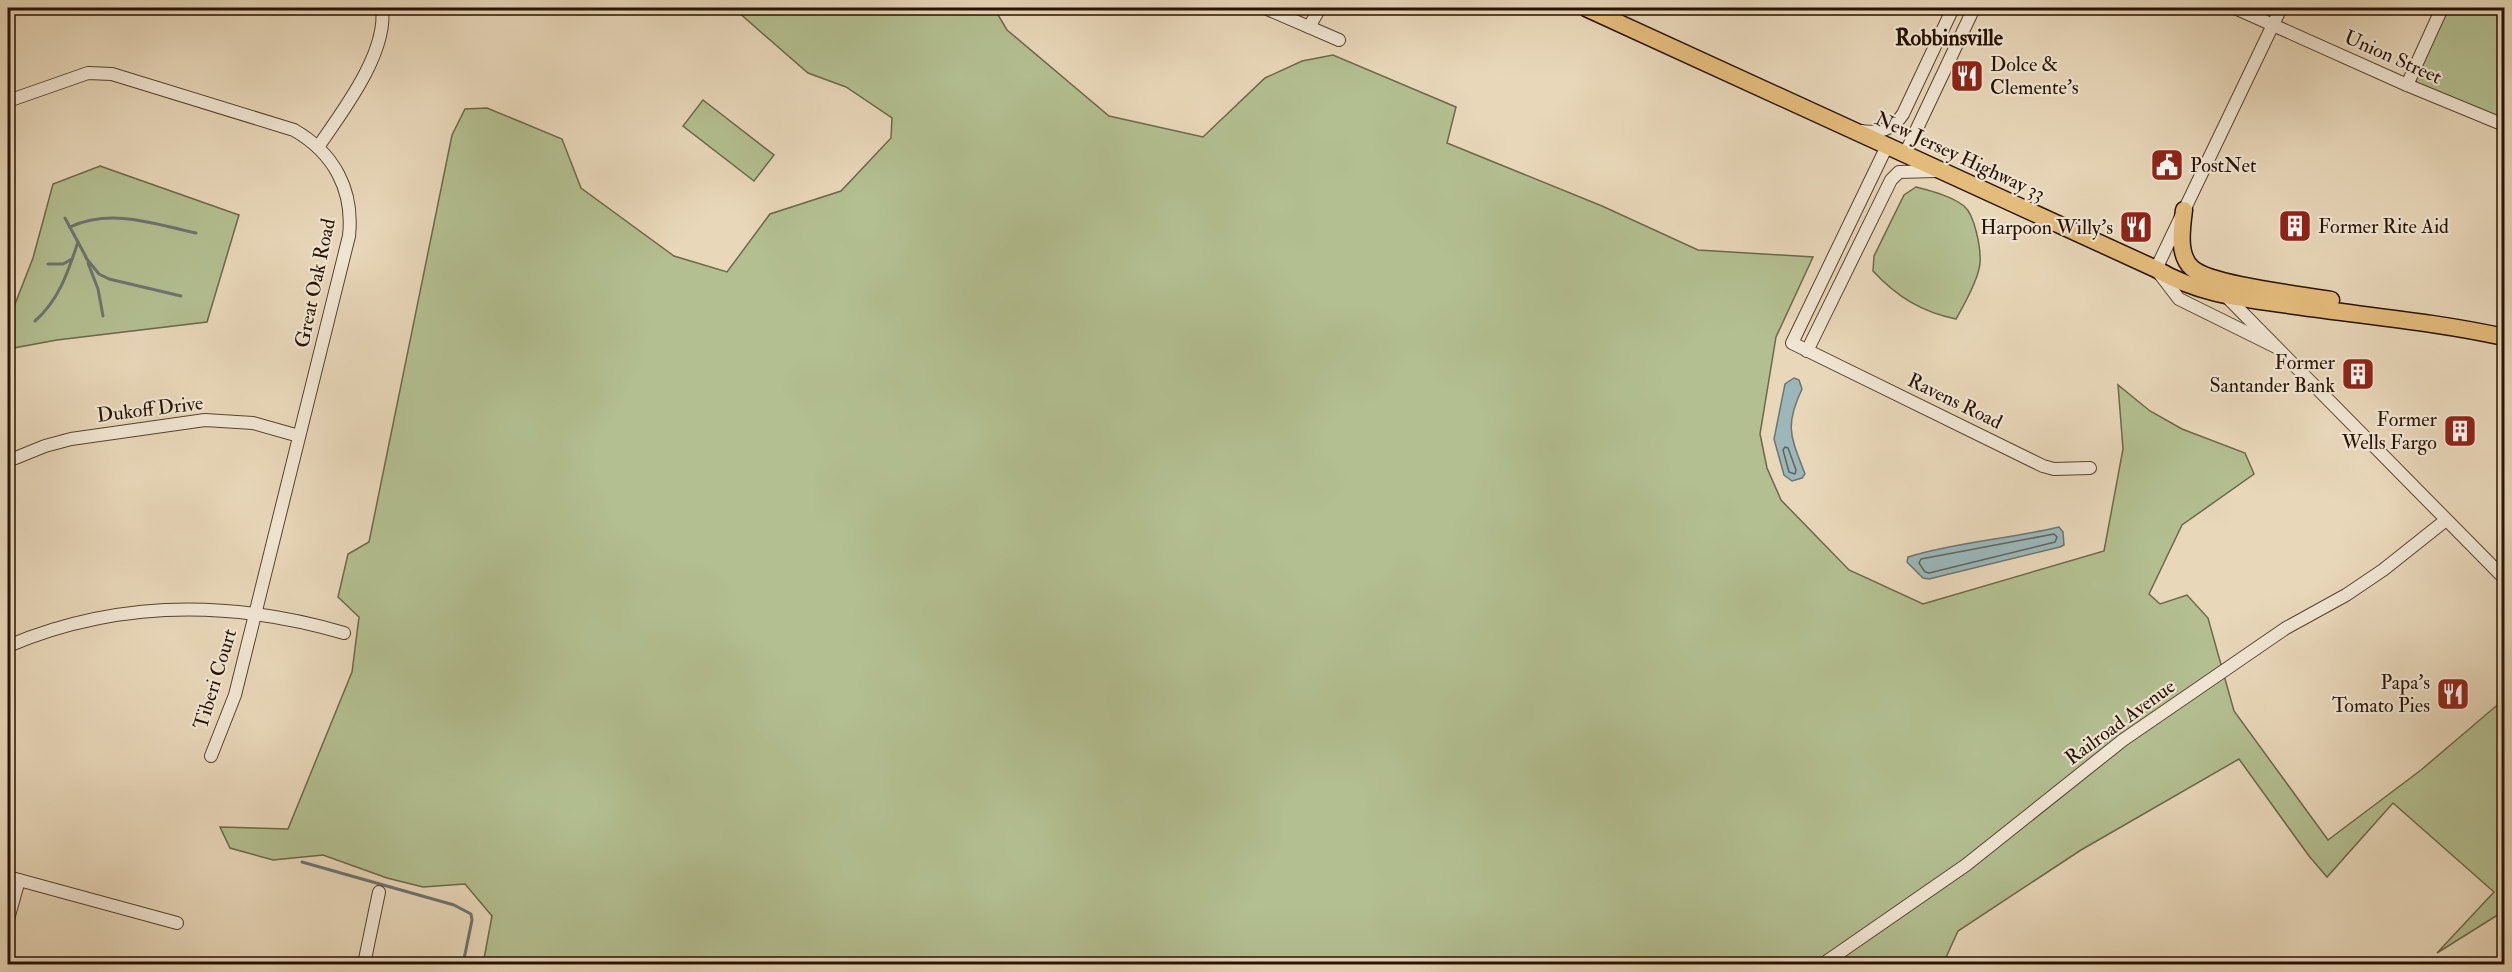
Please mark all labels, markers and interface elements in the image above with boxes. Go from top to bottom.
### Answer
district label: Robbinsville [1895,24,2004,52]
street label: Union Street [2340,24,2446,90]
place label: Dolce & Clemente's [1990,52,2079,100]
restaurant icon: Dolce & Clemente's [1949,58,1985,94]
street label: New Jersey Highway 33 [1871,106,2049,206]
public building icon: PostNet [2149,147,2185,183]
place label: PostNet [2190,153,2257,178]
building icon: Former Rite Aid [2277,208,2313,244]
restaurant icon: Harpoon Willy's [2118,209,2154,245]
place label: Former Rite Aid [2318,214,2449,239]
place label: Harpoon Willy's [1980,215,2113,241]
street label: Great Oak Road [289,216,341,350]
place label: Former Santander Bank [2209,350,2336,398]
building icon: Former Santander Bank [2340,356,2376,392]
street label: Ravens Road [1904,367,2007,435]
street label: Dukoff Drive [95,390,205,428]
place label: Former Wells Fargo [2341,407,2438,455]
building icon: Former Wells Fargo [2442,413,2478,449]
street label: Tiberi Court [188,625,242,732]
place label: Papa's Tomato Pies [2332,670,2430,718]
street label: Railroad Avenue [2060,674,2180,770]
restaurant icon: Papa's Tomato Pies [2435,676,2471,712]

